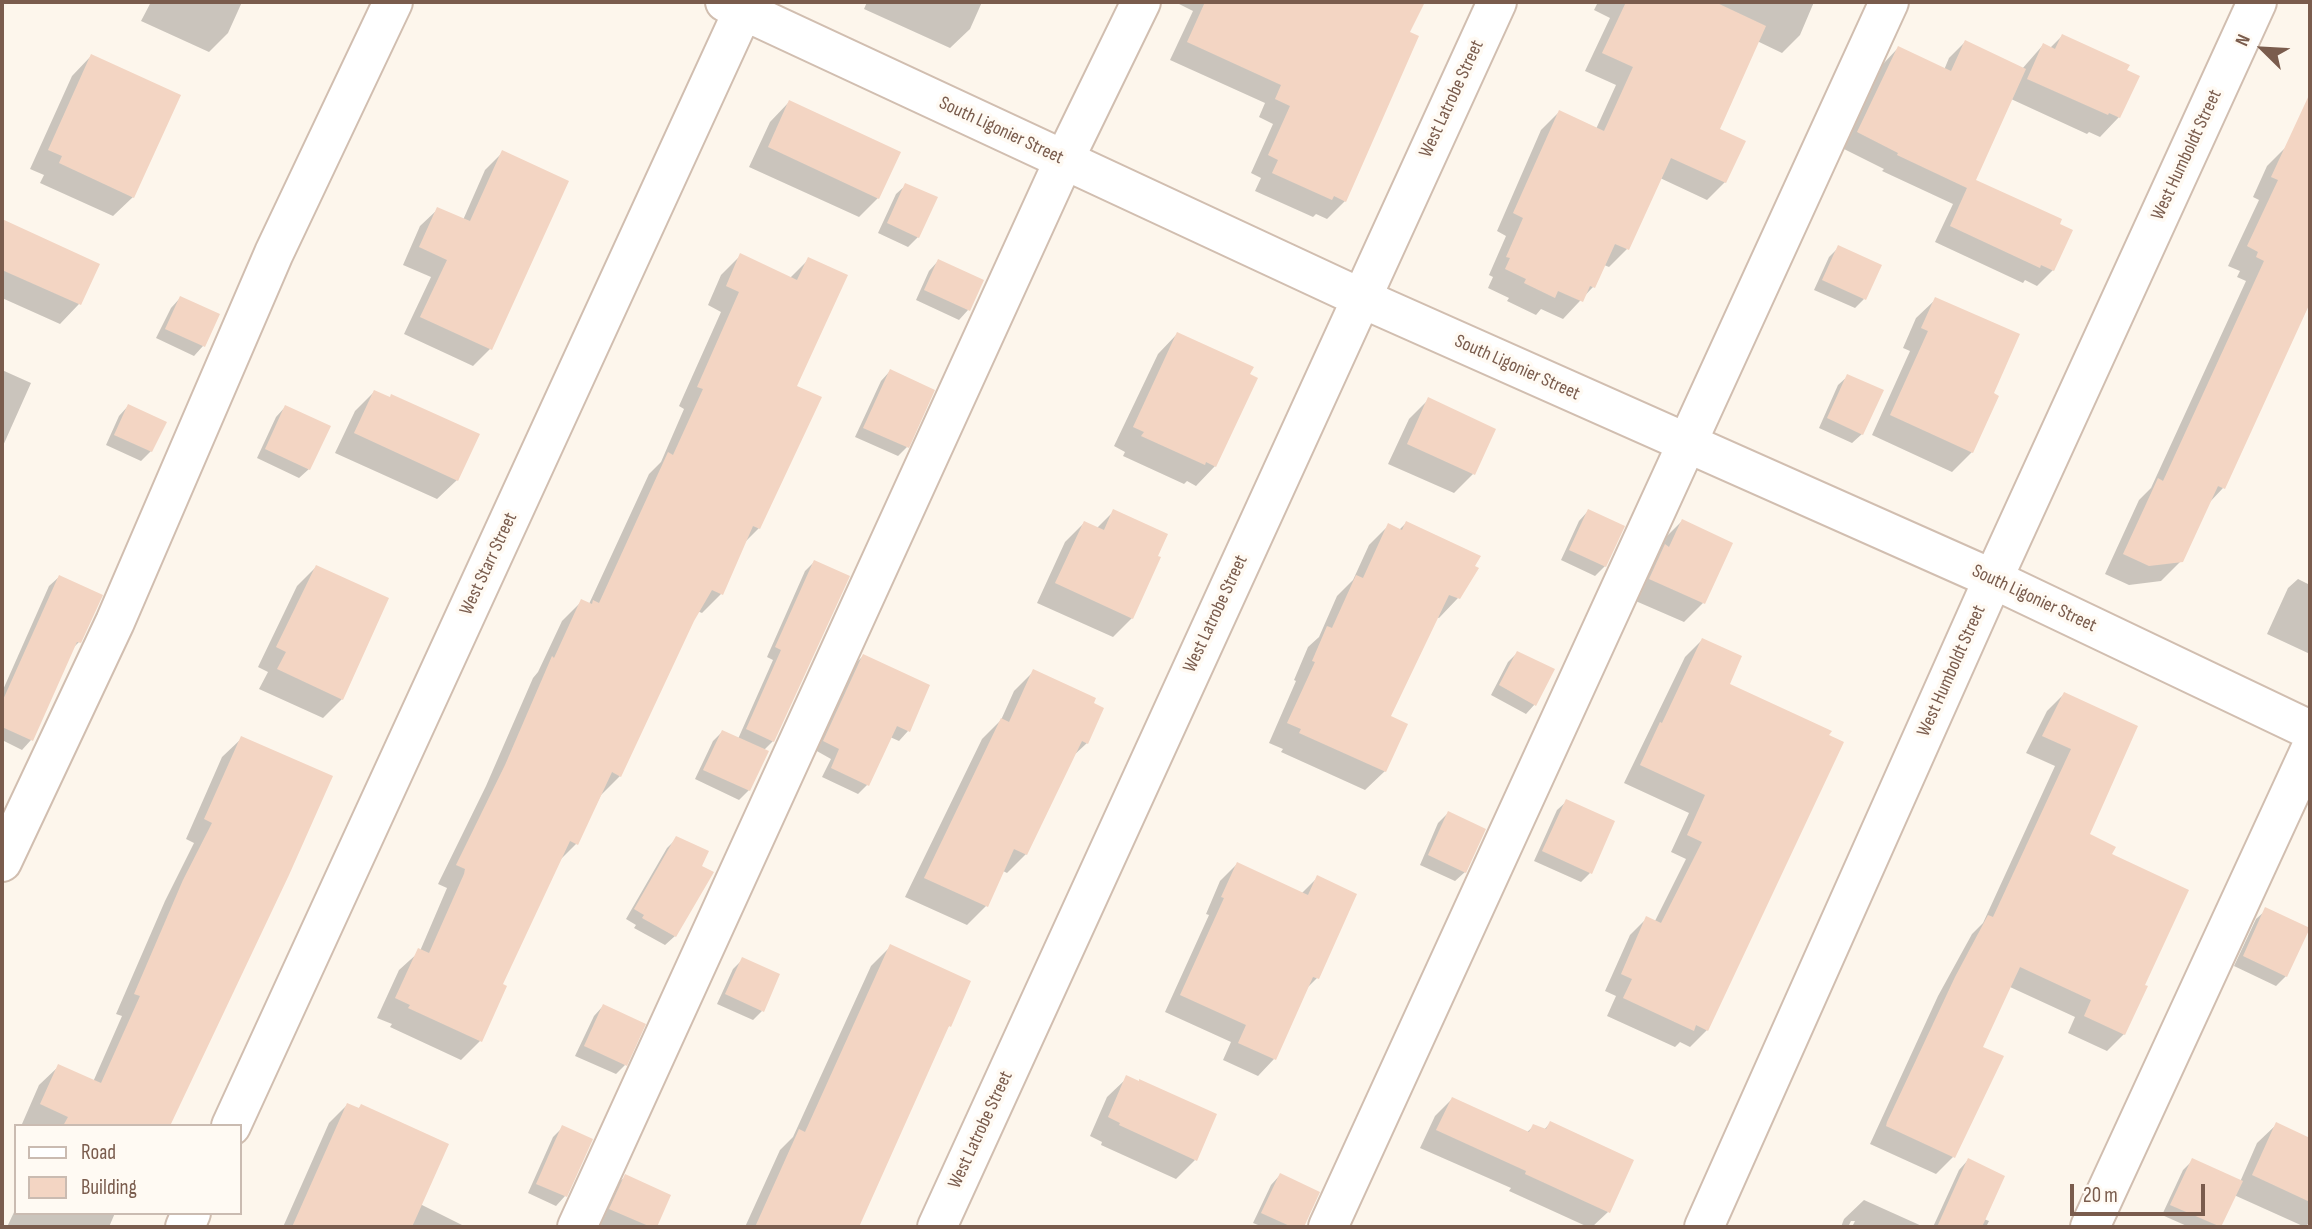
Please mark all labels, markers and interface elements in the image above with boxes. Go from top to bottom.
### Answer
north arrow [2228,14,2298,84]
text: N [2231,31,2256,50]
street label: West Latrobe Street [1415,37,1489,161]
street label: West Humboldt Street [2147,86,2227,224]
street label: South Ligonier Street [935,92,1067,170]
street label: South Ligonier Street [1451,330,1583,406]
street label: West Starr Street [455,509,523,619]
street label: West Latrobe Street [1179,552,1253,676]
street label: South Ligonier Street [1968,560,2100,638]
street label: West Humboldt Street [1913,602,1991,740]
street label: West Latrobe Street [944,1068,1018,1192]
legend [14,1124,242,1215]
text: Road [81,1140,116,1165]
scale bar [2074,1170,2209,1214]
text: Building [81,1175,137,1200]
text: 20 m [2083,1183,2118,1208]

